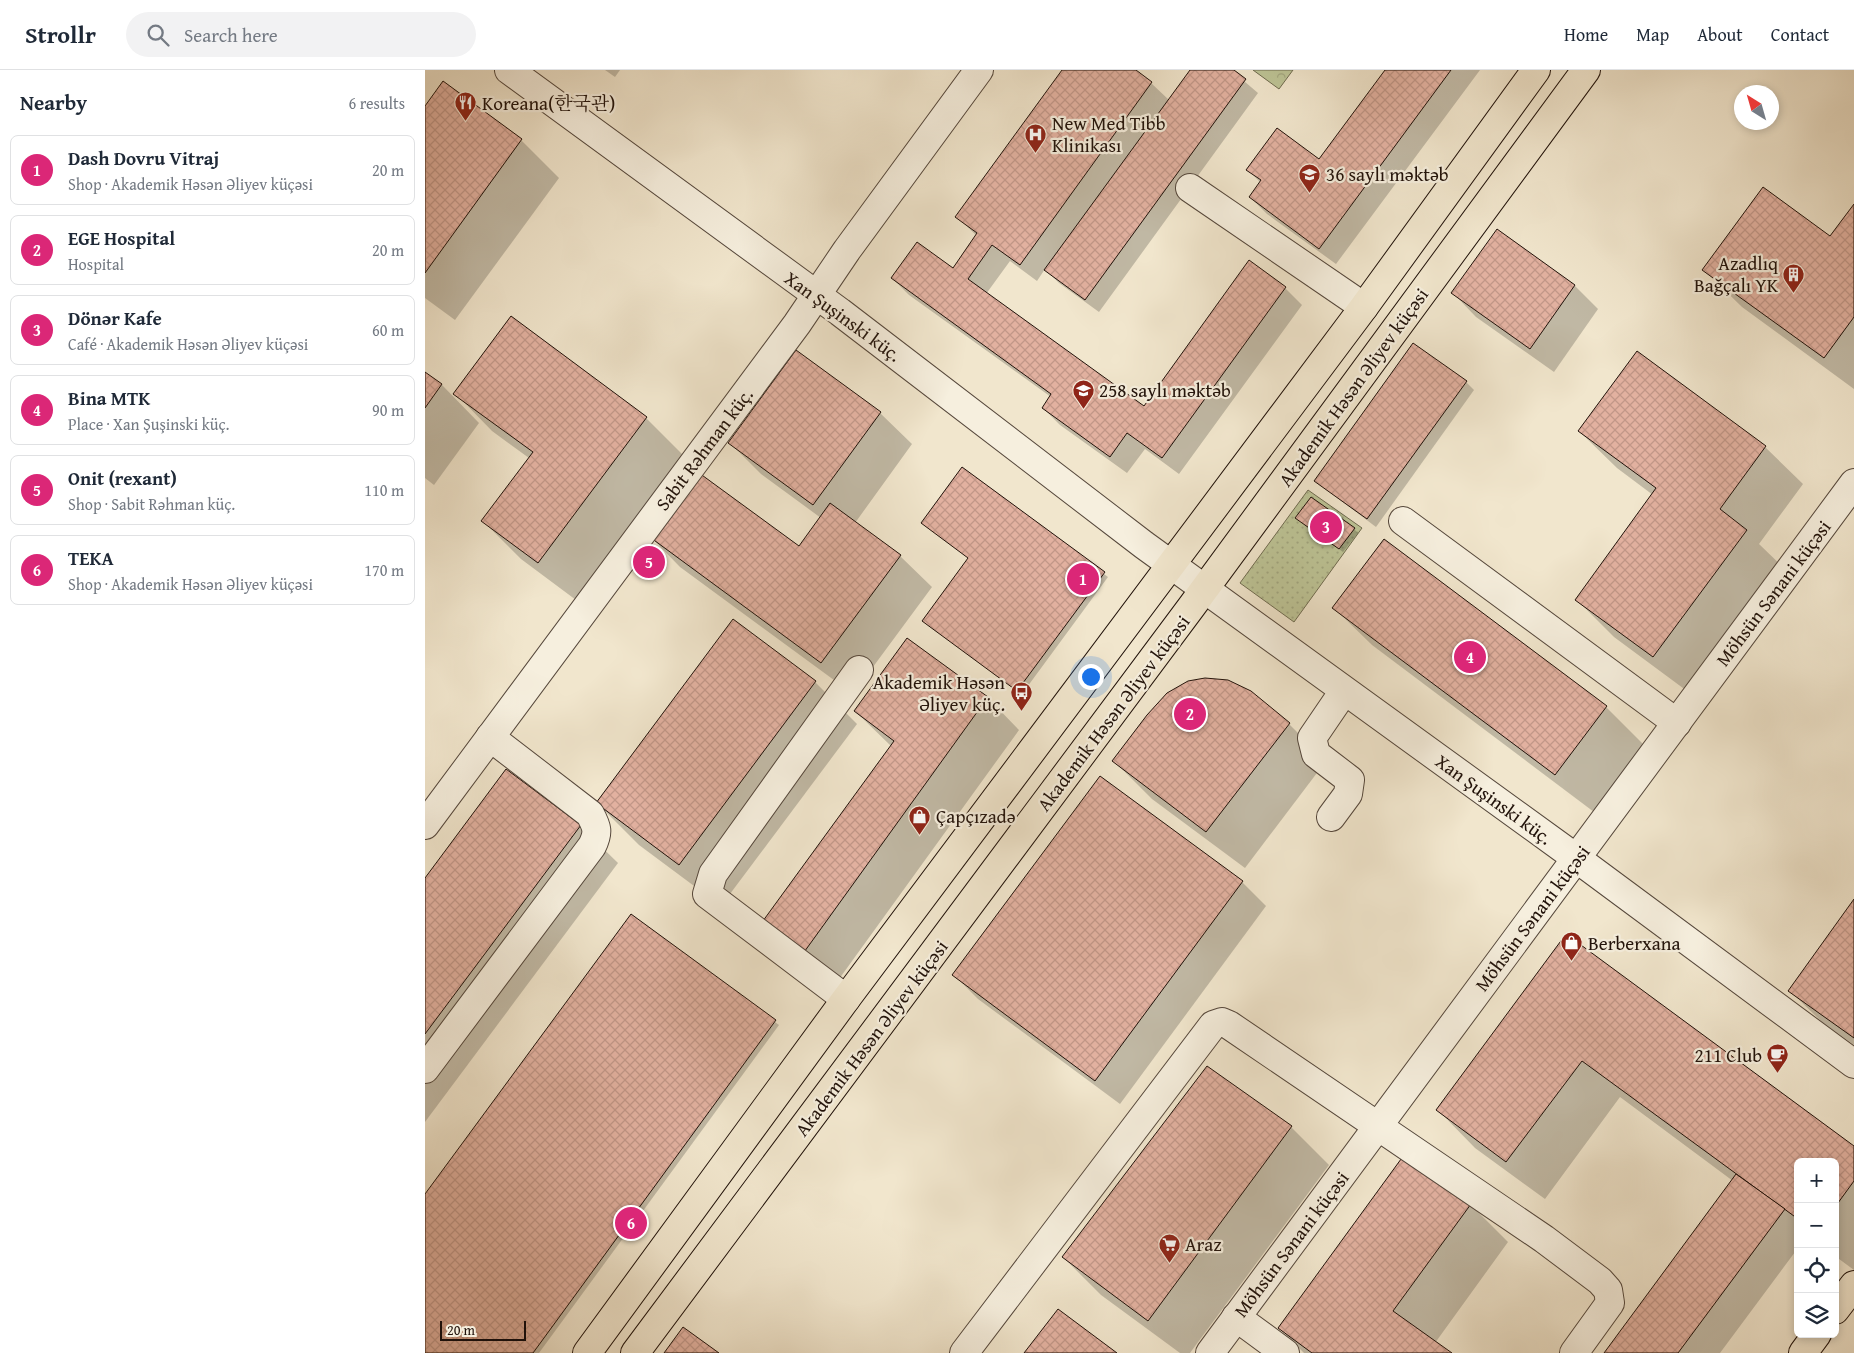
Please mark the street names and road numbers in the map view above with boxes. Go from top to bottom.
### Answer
street label: Xan Şuşinski küç. [779,264,907,368]
street label: Akademik Həsən Əliyev küçəsi [1271,282,1435,492]
street label: Sabit Rəhman küç. [649,382,759,516]
street label: Möhsün Sənani küçəsi [1709,514,1837,672]
street label: Akademik Həsən Əliyev küçəsi [1030,609,1196,817]
street label: Xan Şuşinski küç. [1430,747,1558,851]
street label: Möhsün Sənani küçəsi [1468,839,1596,997]
street label: Akademik Həsən Əliyev küçəsi [788,934,954,1142]
street label: Möhsün Sənani küçəsi [1227,1165,1355,1323]

